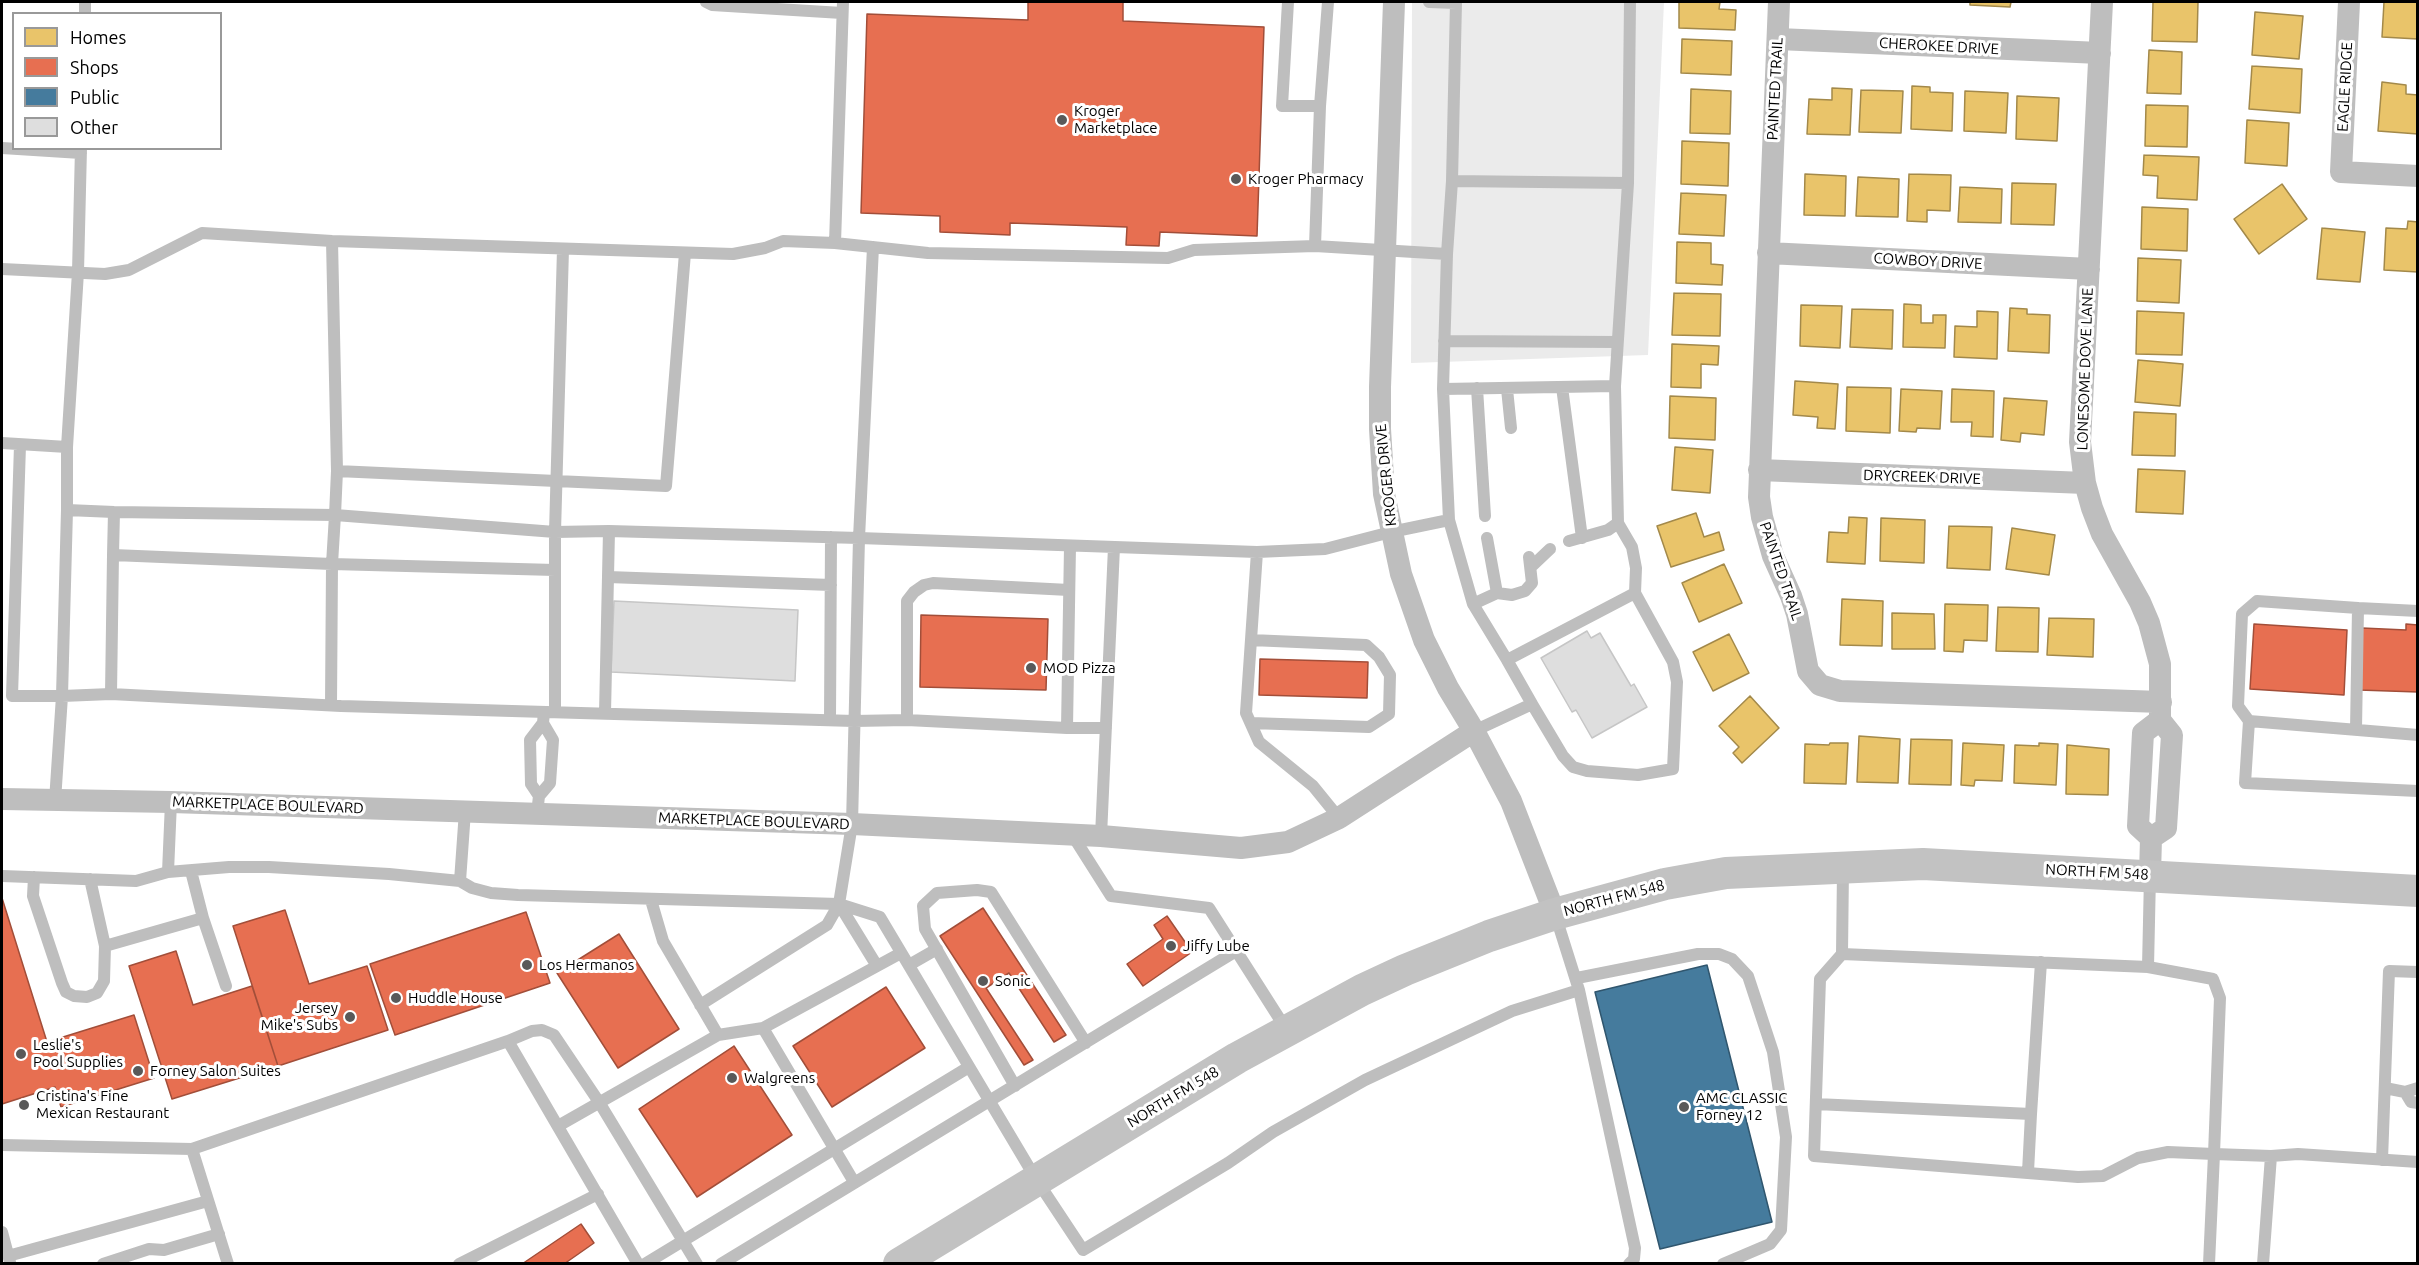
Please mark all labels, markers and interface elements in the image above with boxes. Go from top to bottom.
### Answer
legend [12,12,222,150]
text: Homes [70,27,126,47]
street label: CHEROKEE DRIVE [1879,34,1999,58]
street label: PAINTED TRAIL [1763,37,1787,141]
street label: EAGLE RIDGE [2334,42,2356,132]
text: Shops [70,57,119,77]
text: Public [70,87,119,107]
place label: Kroger Marketplace [1074,102,1158,137]
marker: Kroger Marketplace [1055,113,1069,127]
text: Other [70,117,118,137]
place label: Kroger Pharmacy [1248,170,1364,188]
marker: Kroger Pharmacy [1229,172,1243,186]
street label: COWBOY DRIVE [1873,249,1983,273]
street label: LONESOME DOVE LANE [2073,287,2097,451]
street label: KROGER DRIVE [1372,423,1400,527]
street label: DRYCREEK DRIVE [1863,466,1981,488]
street label: PAINTED TRAIL [1756,519,1806,623]
place label: MOD Pizza [1043,659,1116,677]
marker: MOD Pizza [1024,661,1038,675]
street label: MARKETPLACE BOULEVARD [172,793,364,817]
street label: MARKETPLACE BOULEVARD [658,809,850,833]
street label: NORTH FM 548 [2045,860,2149,884]
street label: NORTH FM 548 [1562,876,1666,920]
place label: Jiffy Lube [1183,937,1250,955]
marker: Jiffy Lube [1164,939,1178,953]
place label: Los Hermanos [539,956,634,974]
marker: Los Hermanos [520,958,534,972]
place label: Sonic [995,972,1031,990]
marker: Sonic [976,974,990,988]
place label: Huddle House [408,989,503,1007]
marker: Huddle House [389,991,403,1005]
place label: Jersey Mike's Subs [261,999,338,1034]
marker: Jersey Mike's Subs [343,1010,357,1024]
place label: Leslie's Pool Supplies [33,1036,123,1071]
marker: Leslie's Pool Supplies [14,1047,28,1061]
place label: Forney Salon Suites [150,1062,281,1080]
street label: NORTH FM 548 [1124,1063,1222,1131]
marker: Forney Salon Suites [131,1064,145,1078]
place label: Walgreens [744,1069,815,1087]
marker: Walgreens [725,1071,739,1085]
place label: Cristina's Fine Mexican Restaurant [36,1087,169,1122]
place label: AMC CLASSIC Forney 12 [1696,1089,1787,1124]
marker: Cristina's Fine Mexican Restaurant [17,1098,31,1112]
marker: AMC CLASSIC Forney 12 [1677,1100,1691,1114]

